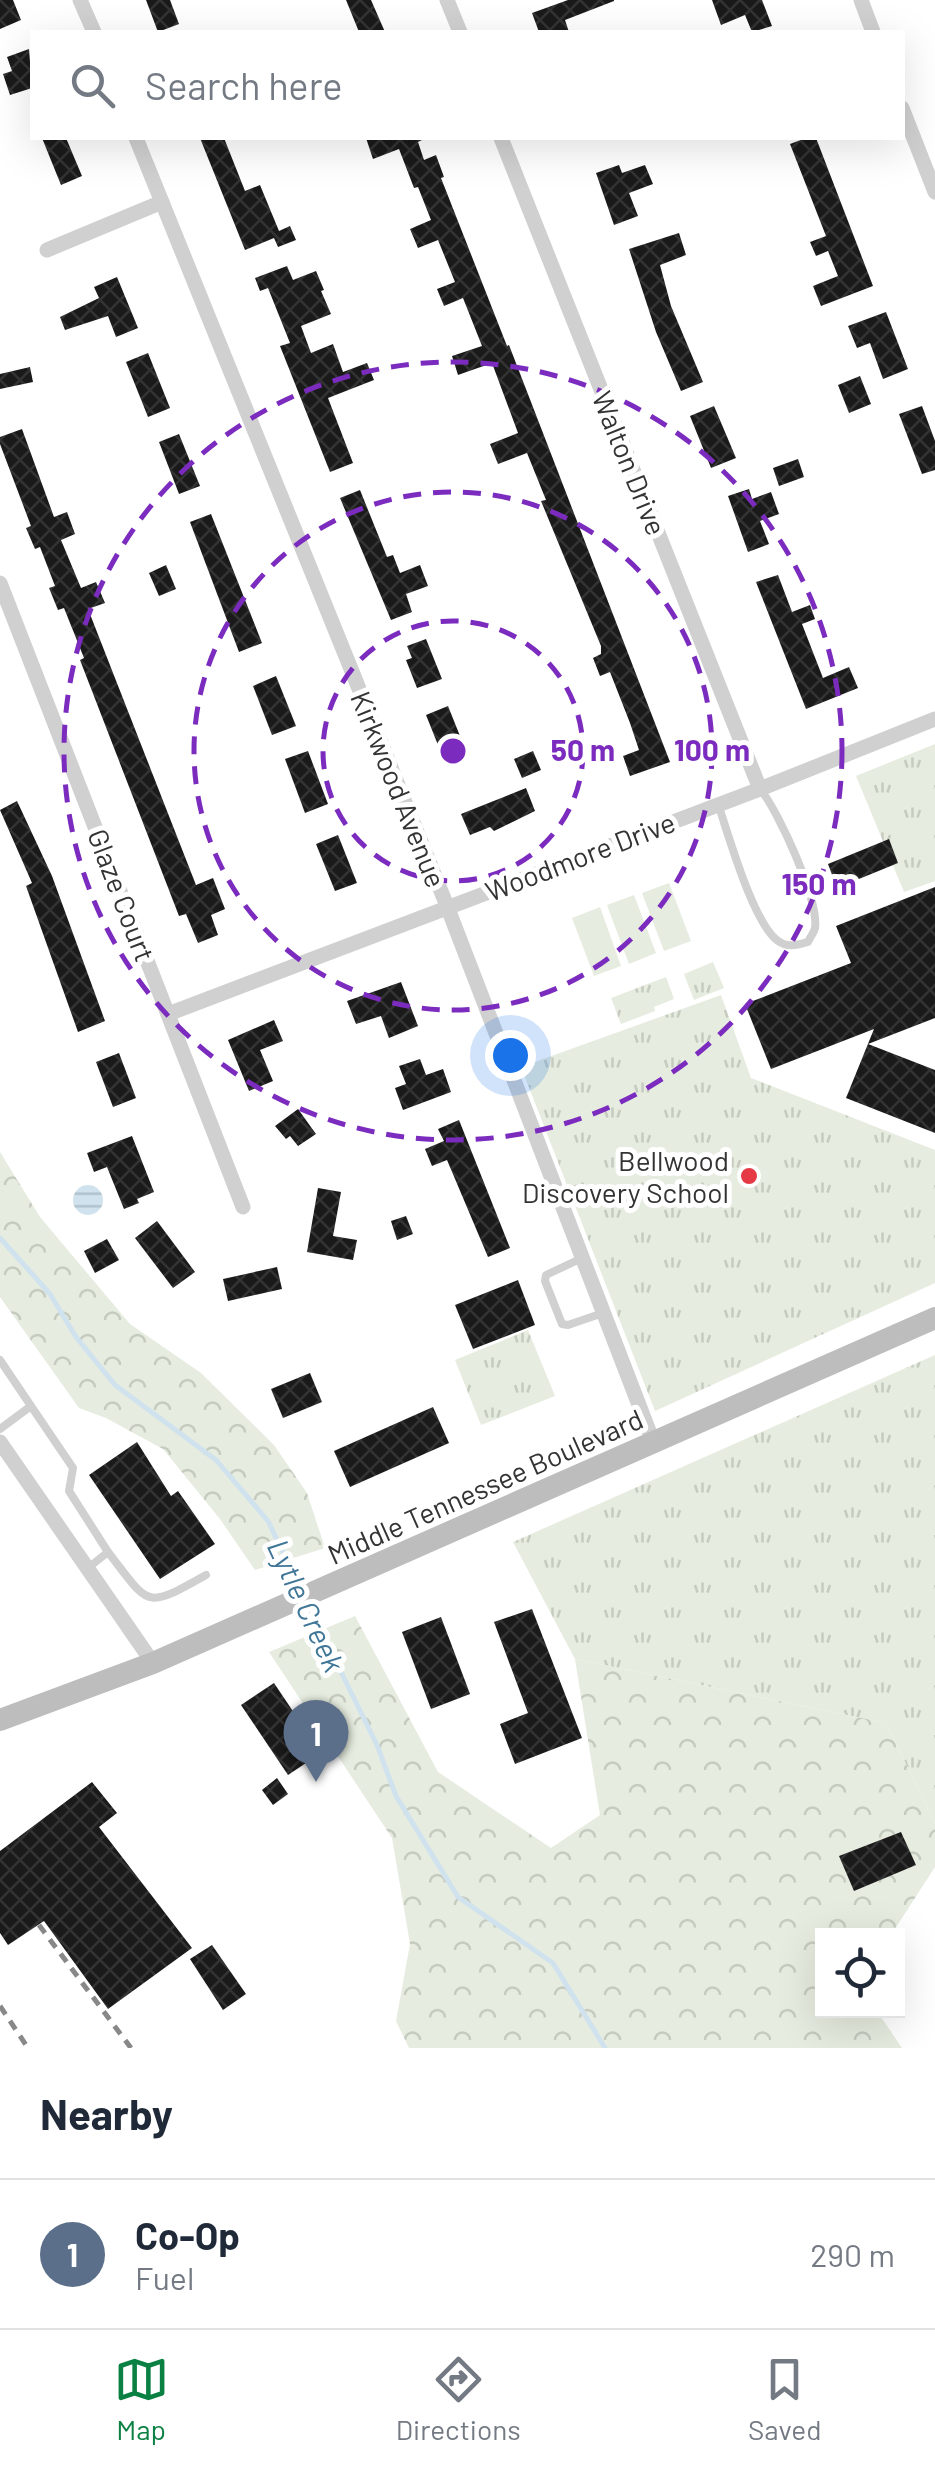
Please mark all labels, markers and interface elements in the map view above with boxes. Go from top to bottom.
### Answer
search box [30,30,905,140]
icon: search [65,58,120,113]
text: Search here [145,62,343,108]
street label: Walton Drive [586,386,674,540]
street label: Kirkwood Avenue [344,686,454,892]
text: 50 m [551,731,615,767]
text: 100 m [674,731,750,767]
centre of rings [435,733,471,769]
street label: Woodmore Drive [480,804,680,908]
street label: Glaze Court [81,824,163,966]
text: 150 m [782,865,856,901]
your location [485,1030,536,1081]
place label: Bellwood Discovery School [522,1143,729,1209]
marker: Bellwood Discovery School [738,1165,760,1187]
street label: Middle Tennessee Boulevard [322,1401,648,1571]
water label: Lytle Creek [261,1533,353,1677]
pin: 1 [284,1700,348,1782]
map controls [815,1928,905,2018]
button: locate [815,1928,905,2018]
text: Nearby [40,2088,173,2138]
text: Co-Op [135,2212,240,2258]
text: 1 [67,2235,78,2273]
text: 290 m [810,2235,895,2273]
text: Fuel [135,2258,194,2296]
tab: Map [114,2352,169,2446]
tab: Directions [396,2352,521,2446]
tab: Saved [748,2352,821,2446]

